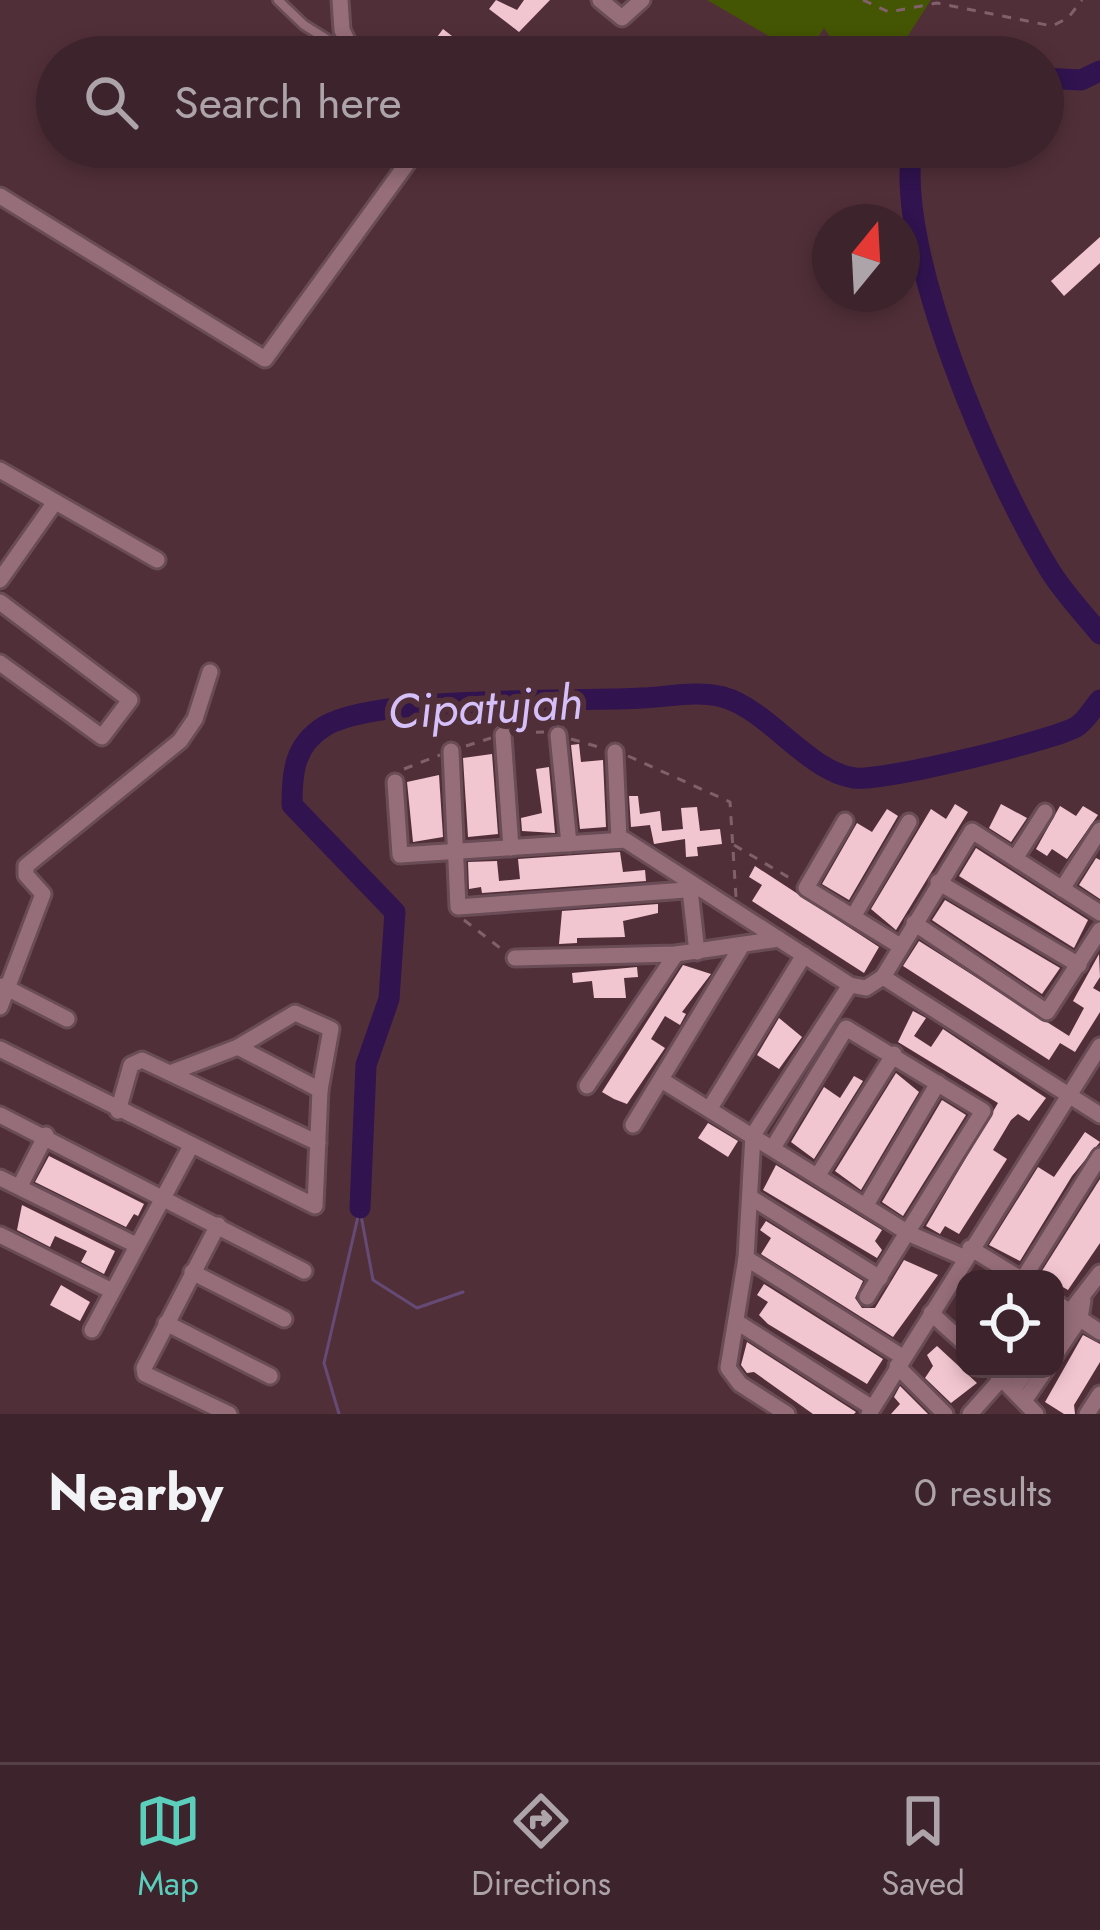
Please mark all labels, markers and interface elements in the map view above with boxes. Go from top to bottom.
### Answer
search box [36,36,1064,168]
icon: search [78,69,144,135]
text: Search here [174,70,402,135]
north arrow [812,204,920,312]
water label: Cipatujah [386,667,584,747]
map controls [956,1270,1064,1378]
button: locate [956,1270,1064,1378]
text: Nearby [48,1455,223,1529]
text: 0 results [914,1464,1052,1521]
tab: Map [135,1788,201,1907]
tab: Directions [471,1788,611,1907]
tab: Saved [881,1788,965,1907]

